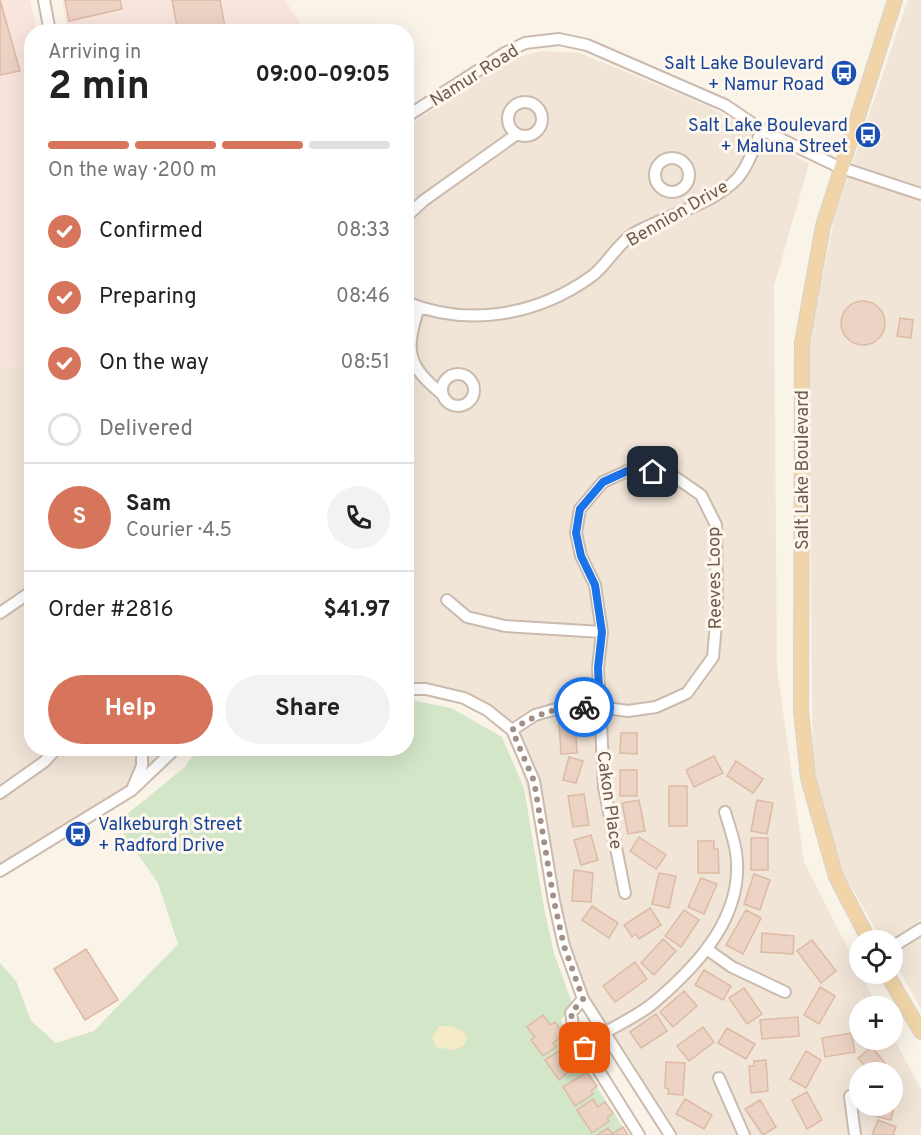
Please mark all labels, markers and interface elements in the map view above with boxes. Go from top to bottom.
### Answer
text: Arriving in [48,40,141,66]
street label: Namur Road [426,40,523,113]
place label: Salt Lake Boulevard + Namur Road [664,53,824,97]
bus stop icon: Salt Lake Boulevard + Namur Road [829,58,859,88]
text: 09:00–09:05 [255,62,390,89]
text: 2 min [48,64,150,113]
place label: Salt Lake Boulevard + Maluna Street [688,115,848,159]
bus stop icon: Salt Lake Boulevard + Maluna Street [853,120,883,150]
text: On the way · 200 m [48,158,217,184]
street label: Bennion Drive [623,176,733,253]
icon: check [48,215,81,248]
text: Confirmed [99,218,203,245]
text: 08:33 [336,218,390,244]
icon: check [48,281,81,314]
text: Preparing [99,284,197,311]
text: 08:46 [336,284,390,310]
icon: check [48,347,81,380]
text: On the way [99,350,209,377]
text: 08:51 [341,350,390,376]
street label: Salt Lake Boulevard [792,390,815,550]
text: Delivered [99,416,193,443]
pin [627,446,678,497]
icon: home [636,455,669,488]
button: phone [327,486,390,549]
text: Sam [126,491,171,518]
text: S [73,504,86,531]
text: Courier · 4.5 [126,518,232,544]
street label: Reeves Loop [703,526,728,630]
text: Order #2816 [48,597,174,624]
text: $41.97 [323,597,390,624]
button: Help [48,675,213,744]
button: Share [225,675,390,744]
courier [554,677,614,737]
icon: bike [568,691,601,724]
street label: Cakon Place [590,750,627,851]
place label: Valkeburgh Street + Radford Drive [98,814,242,858]
bus stop icon: Valkeburgh Street + Radford Drive [63,819,93,849]
map controls [849,930,903,1116]
button: locate [849,930,903,984]
button: + [849,996,903,1050]
pin [559,1022,610,1073]
icon: bag [568,1031,601,1064]
button: − [849,1062,903,1116]

